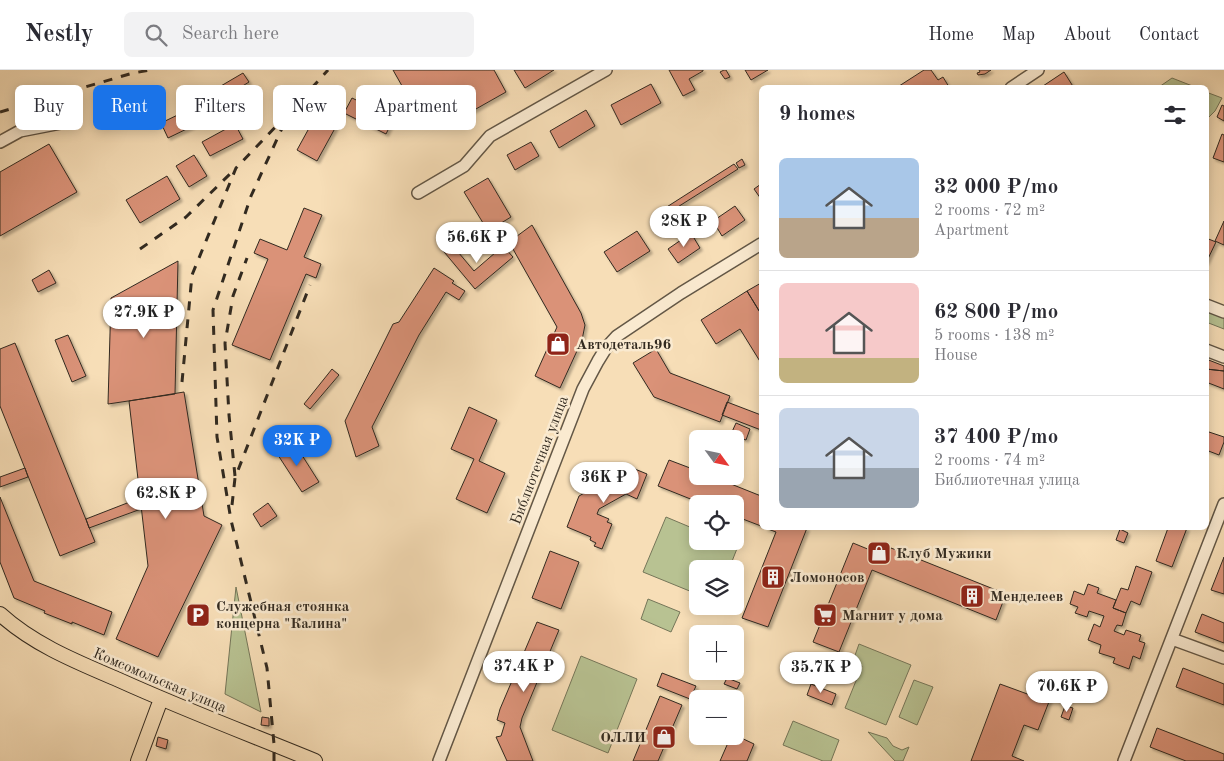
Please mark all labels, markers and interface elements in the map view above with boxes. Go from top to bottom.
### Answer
search box [124,12,474,57]
icon: search [142,21,170,49]
text: Nestly [25,23,94,47]
text: Search here [182,25,279,44]
text: Home [928,26,974,44]
text: Map [1002,26,1035,44]
text: About [1063,26,1111,44]
text: Contact [1139,26,1199,44]
chip: Buy [15,85,83,130]
chip: Rent [93,85,166,130]
chip: Filters [176,85,263,130]
chip: New [273,85,346,130]
chip: Apartment [356,85,476,130]
icon: filters [1161,101,1189,129]
text: 9 homes [779,104,855,125]
text: 32 000 ₽/mo [934,177,1058,198]
icon: home [819,178,879,238]
text: 2 rooms · 72 m² [934,203,1045,219]
pin: 28K ₽ [649,206,719,248]
text: 28K ₽ [661,214,707,230]
pin: 56.6K ₽ [431,222,523,264]
text: Apartment [934,223,1009,239]
text: 56.6K ₽ [447,230,507,246]
pin: 27.9K ₽ [98,296,190,339]
text: 62 800 ₽/mo [934,302,1058,323]
icon: home [819,303,879,363]
text: 27.9K ₽ [114,305,174,321]
text: 5 rooms · 138 m² [934,328,1054,344]
shop icon: Автодеталь96 [545,331,571,357]
place label: Автодеталь96 [576,338,672,353]
text: House [934,348,977,364]
street label: Библиотечная улица [509,394,572,527]
pin: 32K ₽ [262,424,332,467]
text: 37 400 ₽/mo [934,427,1058,448]
icon: home [819,428,879,488]
north arrow [689,430,744,485]
map controls [689,430,744,745]
text: 32K ₽ [274,433,320,449]
text: 2 rooms · 74 m² [934,453,1045,469]
pin: 36K ₽ [569,462,639,504]
text: 36K ₽ [581,470,627,486]
text: Библиотечная улица [934,473,1080,489]
pin: 62.8K ₽ [120,478,212,520]
text: 62.8K ₽ [136,486,196,502]
button: locate [689,495,744,550]
shop icon: Клуб Мужики [866,540,892,566]
place label: Клуб Мужики [896,547,992,562]
button: layers [689,560,744,615]
building icon: Ломоносов [760,564,786,590]
place label: Ломоносов [790,571,865,586]
building icon: Менделеев [959,583,985,609]
place label: Менделеев [990,590,1063,605]
place label: Служебная стоянка концерна "Калина" [216,600,350,632]
parking icon: Служебная стоянка концерна "Калина" [185,602,211,628]
supermarket icon: Магнит у дома [812,602,838,628]
place label: Магнит у дома [842,609,943,624]
button: + [689,625,744,680]
street label: Комсомольская улица [90,646,229,717]
pin: 37.4K ₽ [478,650,570,693]
pin: 35.7K ₽ [775,652,867,694]
text: 37.4K ₽ [494,659,554,675]
text: 35.7K ₽ [791,660,851,676]
pin: 70.6K ₽ [1021,670,1113,713]
text: 70.6K ₽ [1037,679,1097,695]
button: − [689,690,744,745]
shop icon: ОЛЛИ [651,724,677,750]
place label: ОЛЛИ [600,731,646,746]

